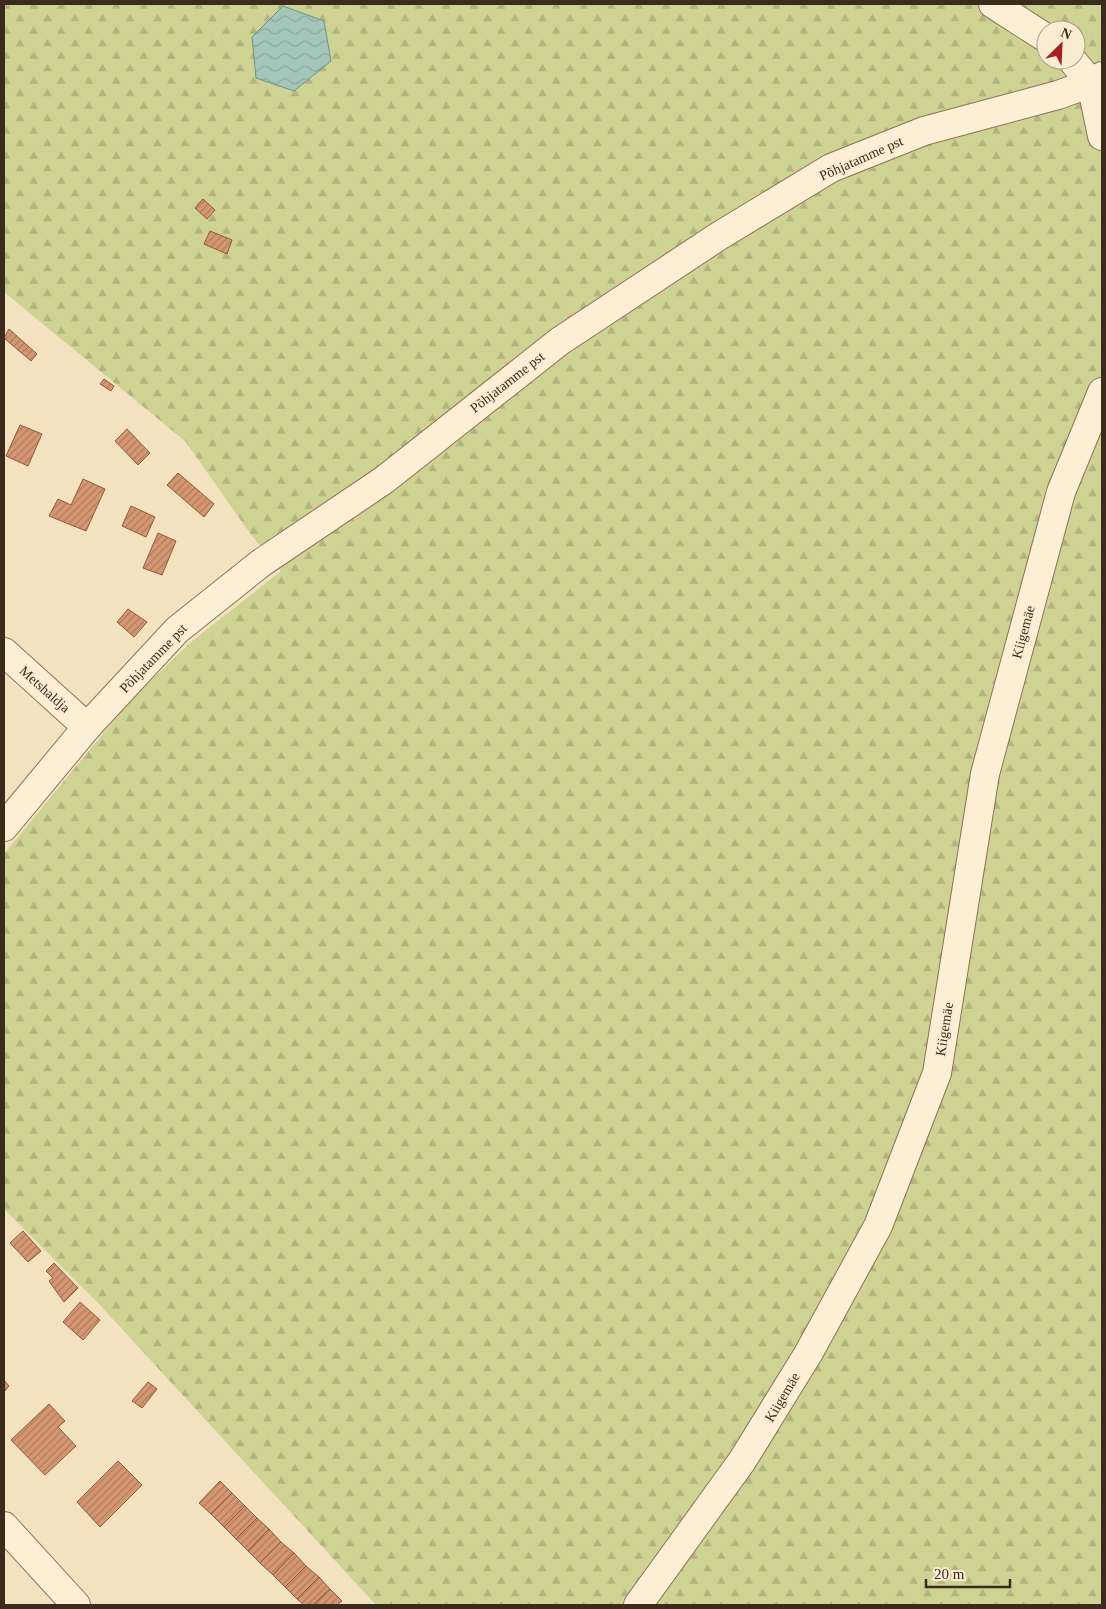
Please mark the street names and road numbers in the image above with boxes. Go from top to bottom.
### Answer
street label: Põhjatamme pst [817,133,905,184]
street label: Põhjatamme pst [467,349,547,416]
street label: Kiigemäe [1009,604,1038,660]
street label: Põhjatamme pst [117,621,190,696]
street label: Metshaldja [17,663,73,716]
street label: Kiigemäe [933,1001,956,1057]
street label: Kiigemäe [762,1370,803,1424]

